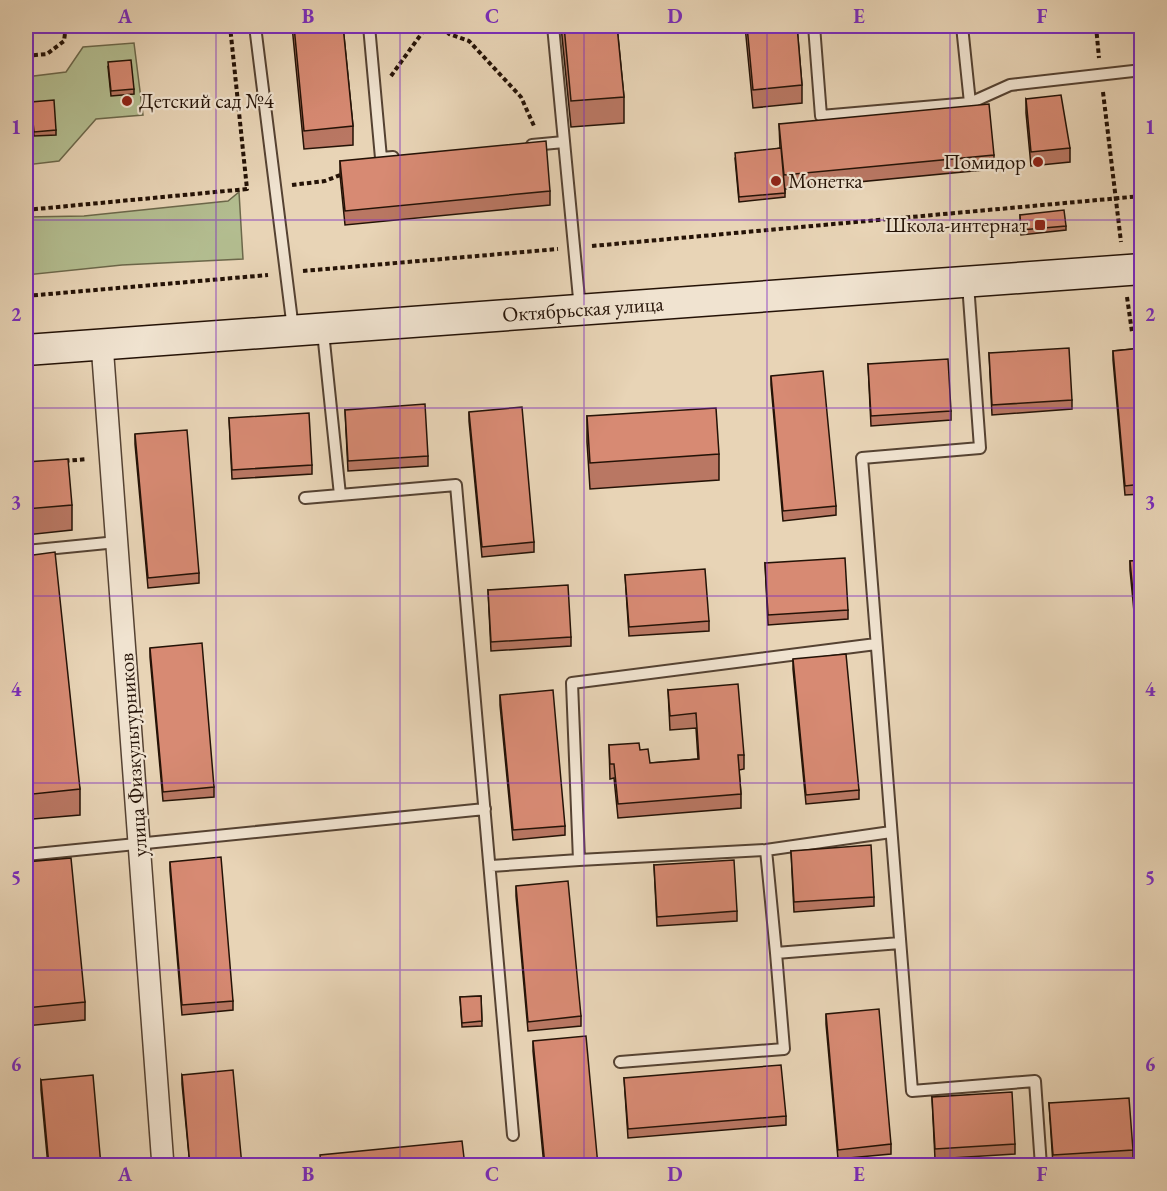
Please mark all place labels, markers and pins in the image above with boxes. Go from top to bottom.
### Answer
place label: Детский сад №4 [139,87,275,114]
marker: Детский сад №4 [120,94,134,108]
place label: Помидор [943,148,1026,175]
marker: Помидор [1031,155,1045,169]
place label: Монетка [788,167,863,194]
marker: Монетка [769,174,783,188]
place label: Школа-интернат [885,211,1028,238]
marker: Школа-интернат [1033,218,1047,232]

